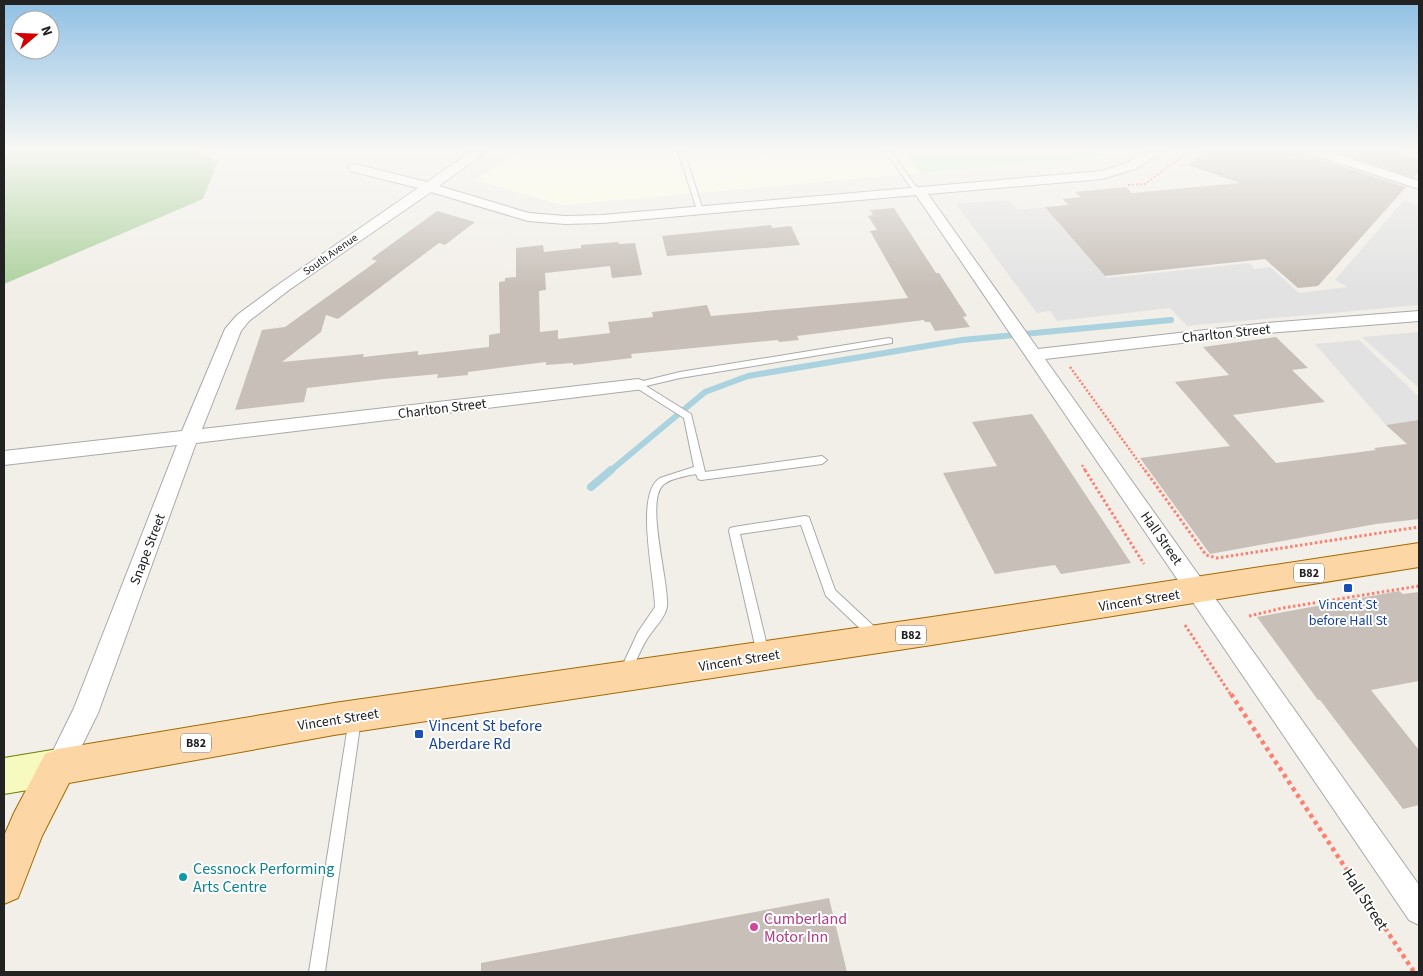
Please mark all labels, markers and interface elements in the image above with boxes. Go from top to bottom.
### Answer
north arrow [10,10,60,60]
text: N [35,23,57,39]
street label: South Avenue [300,230,361,279]
street label: Charlton Street [1181,319,1272,349]
street label: Charlton Street [397,394,488,424]
street label: Hall Street [1135,508,1187,570]
street label: Snape Street [125,511,171,588]
road number: B82 [1294,564,1324,582]
marker: Vincent St before Hall St [1342,582,1354,594]
street label: Vincent Street [1097,585,1181,617]
place label: Vincent St before Hall St [1309,595,1388,631]
road number: B82 [896,626,926,644]
street label: Vincent Street [697,645,781,677]
street label: Vincent Street [296,704,380,736]
place label: Vincent St before Aberdare Rd [429,715,542,755]
marker: Vincent St before Aberdare Rd [413,728,425,740]
road number: B82 [181,734,211,752]
place label: Cessnock Performing Arts Centre [193,858,334,898]
street label: Hall Street [1337,864,1394,935]
marker: Cessnock Performing Arts Centre [177,871,189,883]
place label: Cumberland Motor Inn [764,908,847,948]
marker: Cumberland Motor Inn [748,921,760,933]

